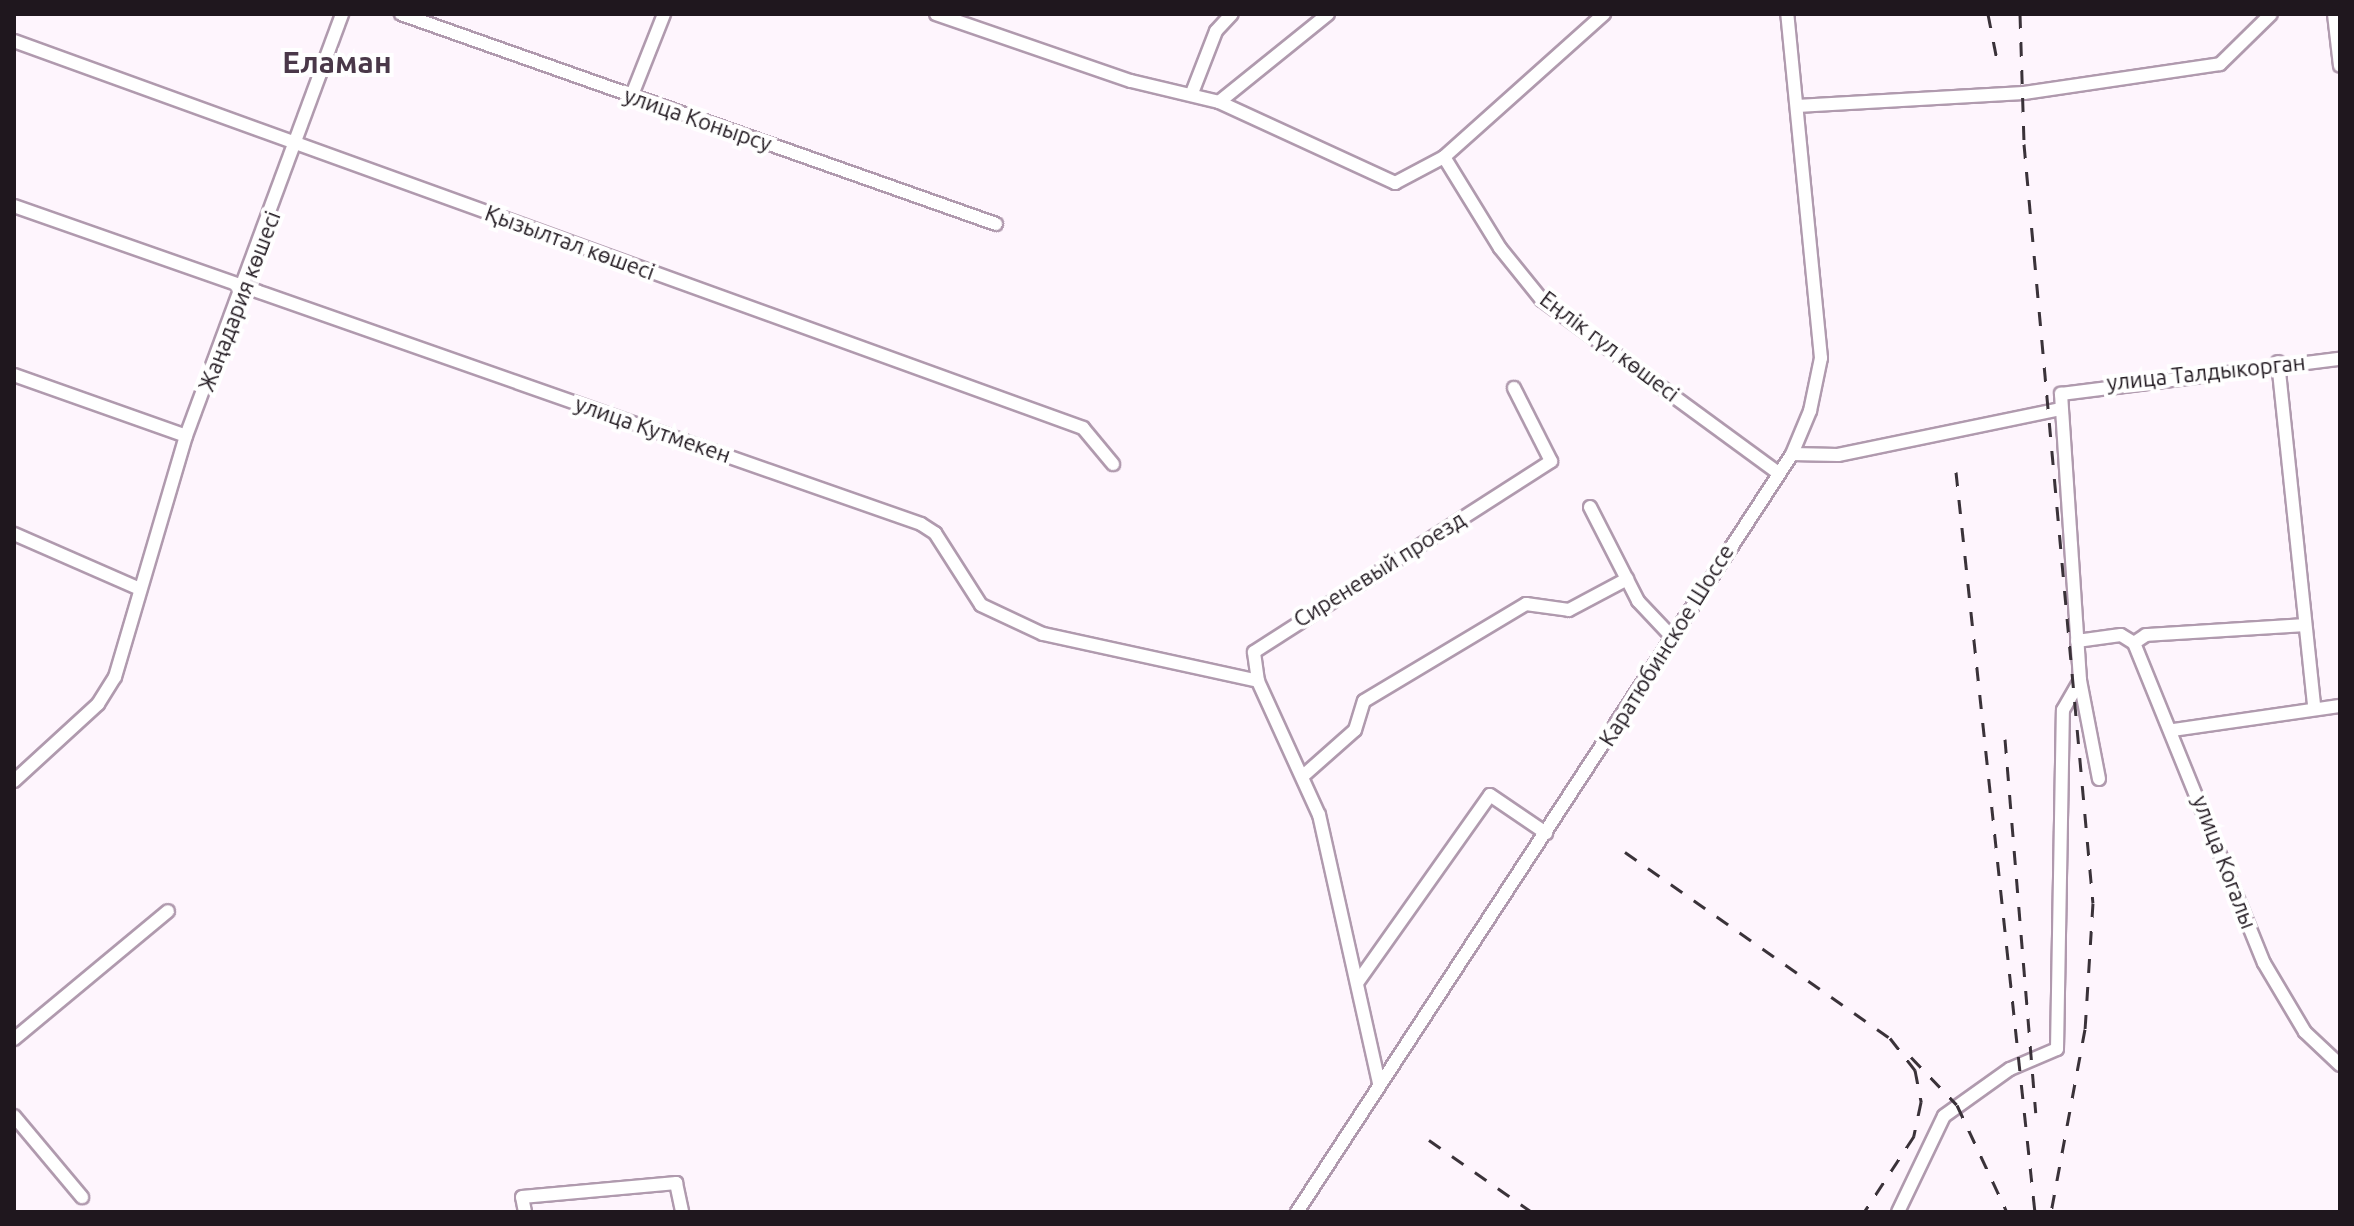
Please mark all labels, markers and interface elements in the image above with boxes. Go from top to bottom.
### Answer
district label: Еламан [282,44,392,80]
street label: улица Конырсу [621,81,775,157]
street label: Қызылтал көшесі [482,199,658,285]
street label: Жаңадария көшесі [192,207,286,395]
street label: Еңлік гүл көшесі [1535,285,1685,407]
street label: улица Талдыкорган [2105,348,2307,396]
street label: улица Кутмекен [572,390,734,468]
street label: Сиреневый проезд [1288,506,1470,632]
street label: Каратюбинское Шоссе [1593,539,1739,751]
street label: улица Когалы [2187,792,2263,932]

